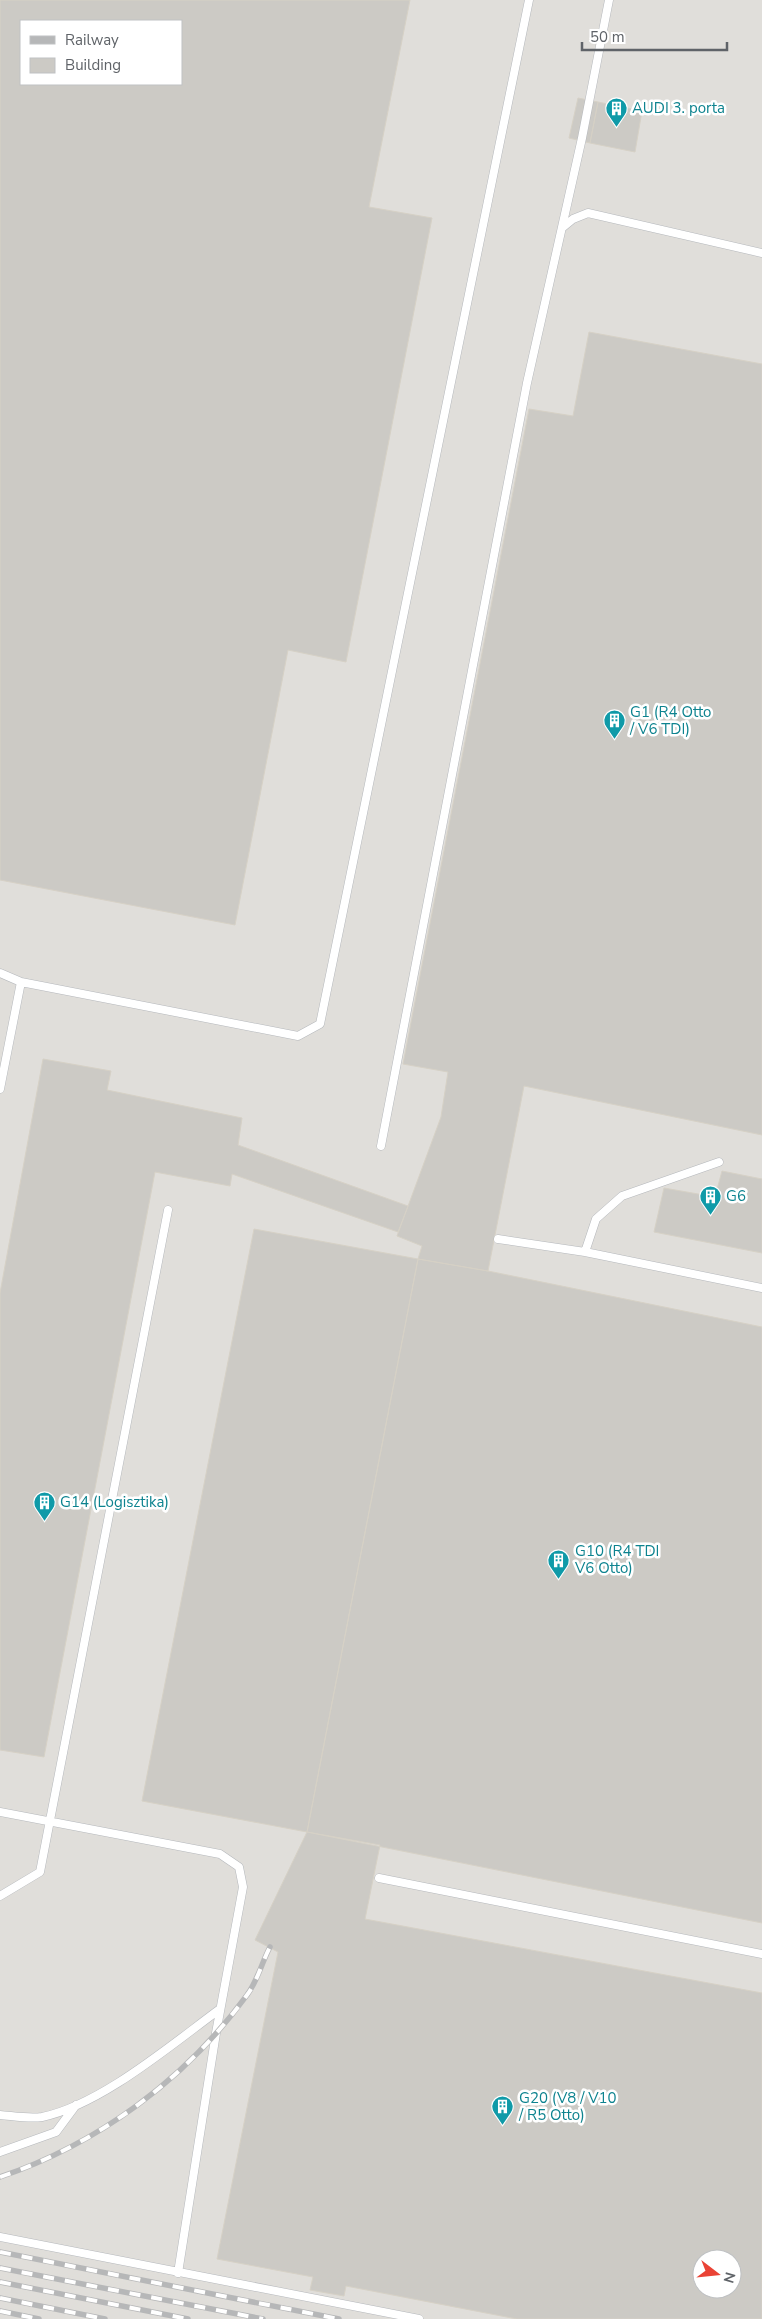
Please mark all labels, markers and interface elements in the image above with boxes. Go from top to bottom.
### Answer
legend [20,20,182,85]
scale bar [582,20,727,52]
text: 50 m [590,27,625,47]
text: Railway [65,30,119,50]
text: Building [65,55,121,75]
building icon: AUDI 3. porta [604,96,628,127]
place label: AUDI 3. porta [632,98,725,118]
place label: G1 (R4 Otto / V6 TDI) [629,702,711,739]
building icon: G1 (R4 Otto / V6 TDI) [602,709,626,740]
building icon: G6 [698,1184,722,1215]
place label: G6 [726,1186,746,1206]
building icon: G14 (Logisztika) [32,1490,56,1521]
place label: G14 (Logisztika) [60,1492,169,1512]
place label: G10 (R4 TDI V6 Otto) [574,1541,659,1578]
building icon: G10 (R4 TDI V6 Otto) [547,1548,571,1579]
place label: G20 (V8 / V10 / R5 Otto) [518,2088,617,2125]
building icon: G20 (V8 / V10 / R5 Otto) [491,2095,515,2126]
north arrow [692,2249,742,2299]
text: N [718,2270,740,2285]

